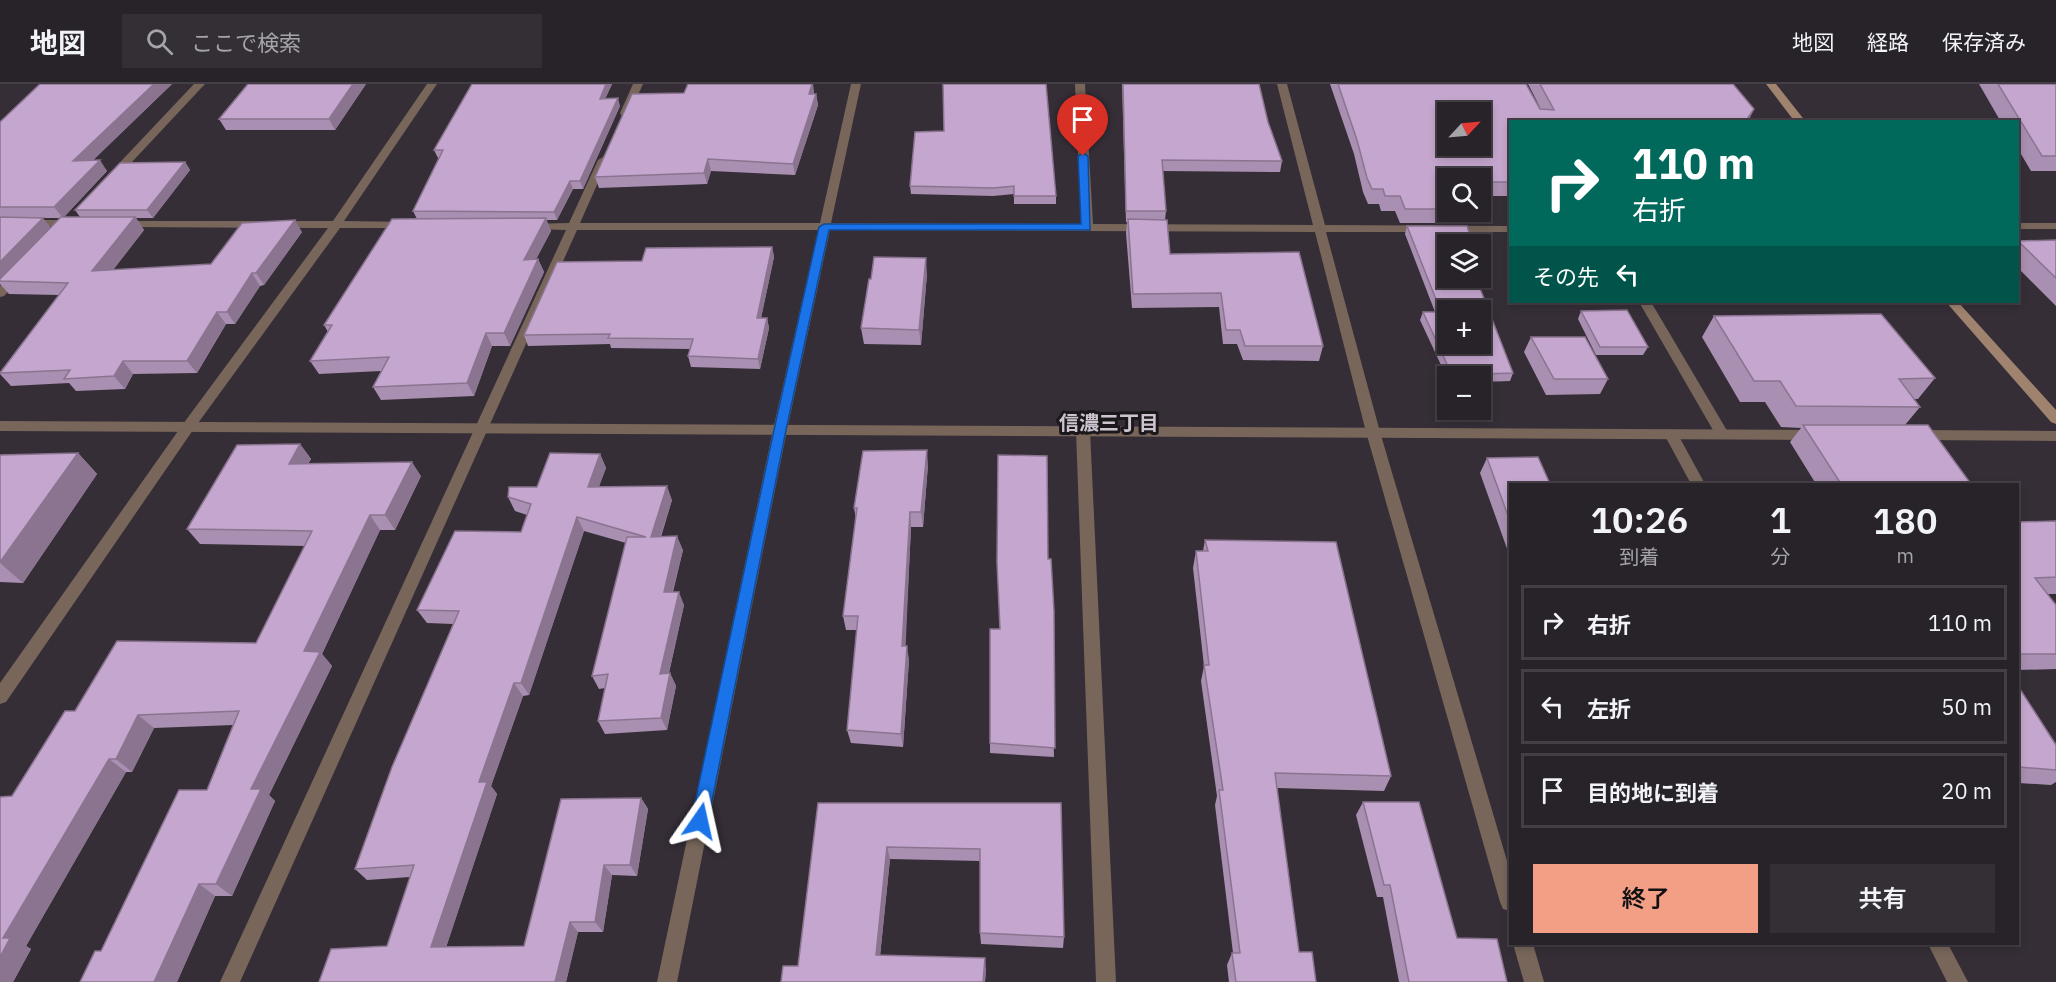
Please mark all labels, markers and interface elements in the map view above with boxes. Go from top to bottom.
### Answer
search box [122,14,542,68]
text: 地図 [30,24,86,61]
icon: search [143,25,176,58]
text: ここで検索 [191,28,301,57]
text: 地図 [1792,28,1834,56]
text: 経路 [1867,28,1909,56]
text: 保存済み [1942,28,2026,56]
pin [1057,94,1108,156]
north arrow [1437,102,1491,156]
map controls [1437,102,1491,420]
icon: arrive [1066,103,1099,136]
text: 110 m [1632,136,1755,191]
icon: right [1533,144,1611,222]
button: search [1437,168,1491,222]
text: 右折 [1632,192,1686,227]
button: layers [1437,234,1491,288]
icon: left [1611,258,1644,291]
text: その先 [1533,262,1599,291]
button: + [1437,300,1491,354]
button: − [1437,366,1491,420]
district label: 信濃三丁目 [1059,409,1159,436]
text: 10:26 [1590,496,1688,543]
text: 1 [1770,496,1791,543]
text: 180 [1873,497,1938,544]
text: m [1896,542,1914,569]
text: 到着 [1619,543,1659,570]
text: 分 [1771,543,1791,570]
icon: right [1536,606,1569,639]
text: 110 m [1928,608,1992,637]
text: 右折 [1587,610,1631,639]
icon: left [1536,690,1569,723]
text: 50 m [1941,692,1992,721]
text: 左折 [1587,694,1631,723]
icon: arrive [1536,774,1569,807]
text: 20 m [1941,776,1992,805]
text: 目的地に到着 [1587,778,1719,807]
position arrow [668,789,732,853]
button: 終了 [1533,864,1758,933]
button: 共有 [1770,864,1995,933]

